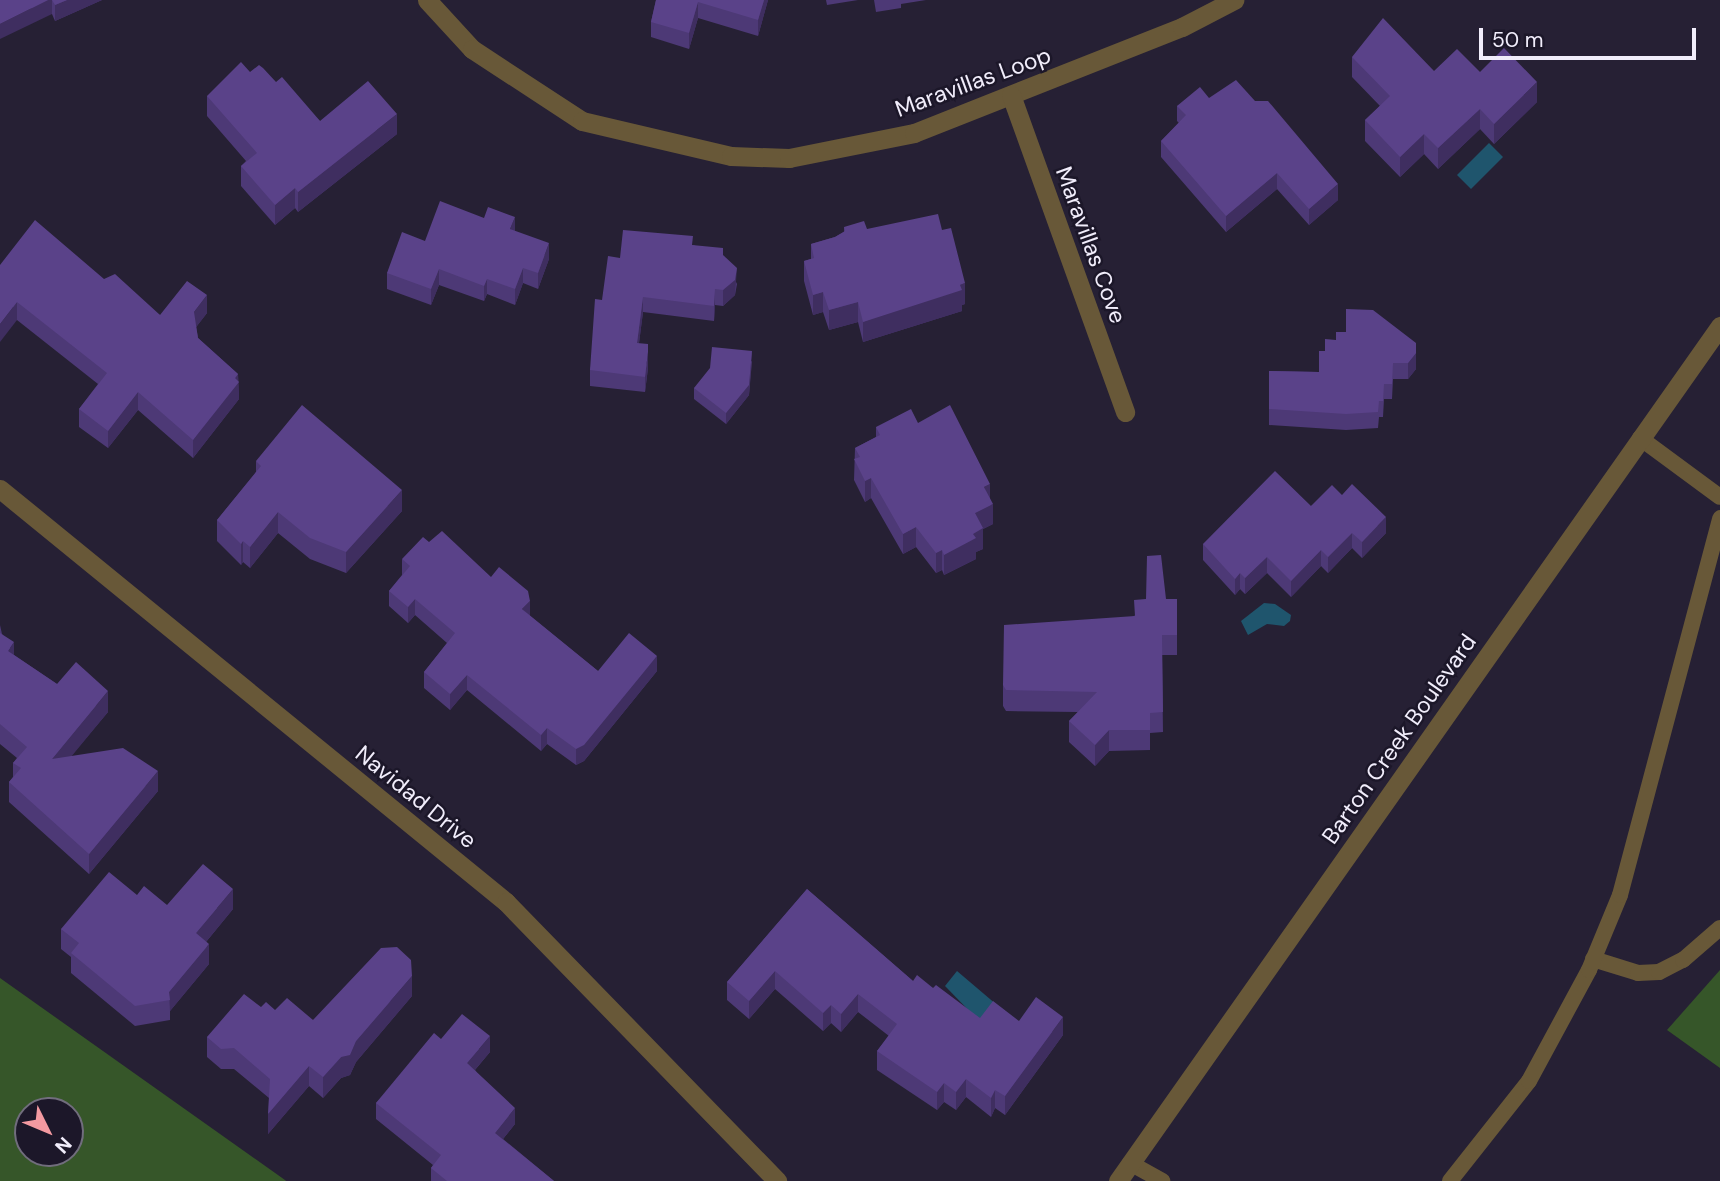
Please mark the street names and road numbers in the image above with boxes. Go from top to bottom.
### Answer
street label: Maravillas Loop [891,41,1055,123]
street label: Maravillas Cove [1050,163,1132,327]
street label: Barton Creek Boulevard [1316,629,1482,849]
street label: Navidad Drive [350,740,482,854]

